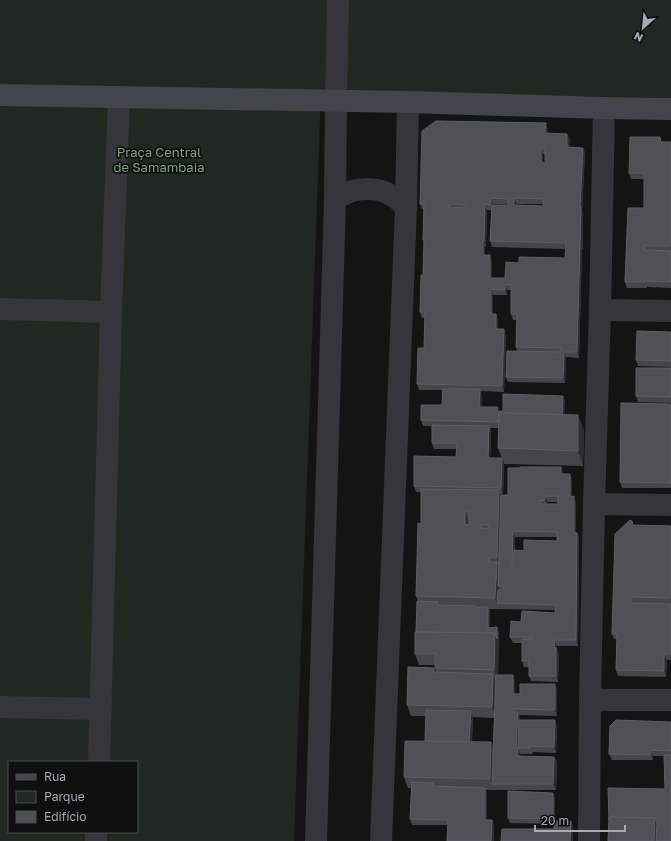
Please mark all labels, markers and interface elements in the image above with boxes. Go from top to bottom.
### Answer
north arrow [623,8,663,48]
text: N [632,30,645,45]
park label: Praça Central de Samambaia [114,144,204,175]
legend [8,761,138,833]
text: Rua [44,769,66,784]
text: Parque [44,789,85,804]
scale bar [535,807,625,833]
text: Edifício [44,809,86,824]
text: 20 m [541,813,569,828]

